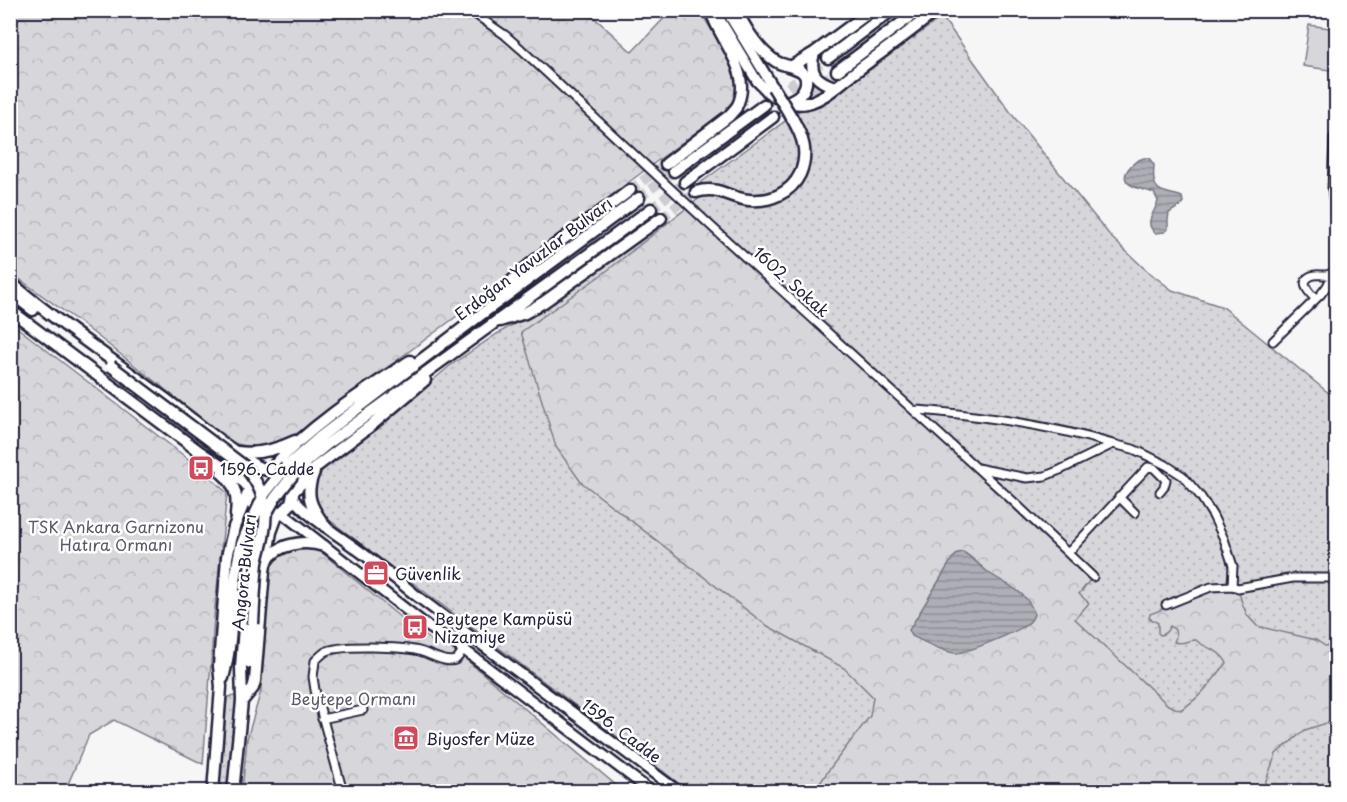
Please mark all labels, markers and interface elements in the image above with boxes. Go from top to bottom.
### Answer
street label: Erdoğan Yavuzlar Bulvarı [449,191,617,325]
street label: 1602. Sokak [748,240,836,322]
bus stop icon: 1596. Cadde [186,453,216,483]
place label: 1596. Cadde [220,456,314,480]
street label: Angora Bulvarı [225,513,261,631]
park label: TSK Ankara Garnizonu Hatıra Ormanı [28,514,204,556]
office icon: Güvenlik [361,558,391,588]
place label: Güvenlik [395,561,461,585]
place label: Beytepe Kampüsü Nizamiye [434,606,572,648]
bus stop icon: Beytepe Kampüsü Nizamiye [400,612,430,642]
park label: Beytepe Ormanı [290,686,416,710]
street label: 1596. Cadde [577,692,667,768]
museum icon: Biyosfer Müze [391,723,421,753]
place label: Biyosfer Müze [426,726,535,750]

